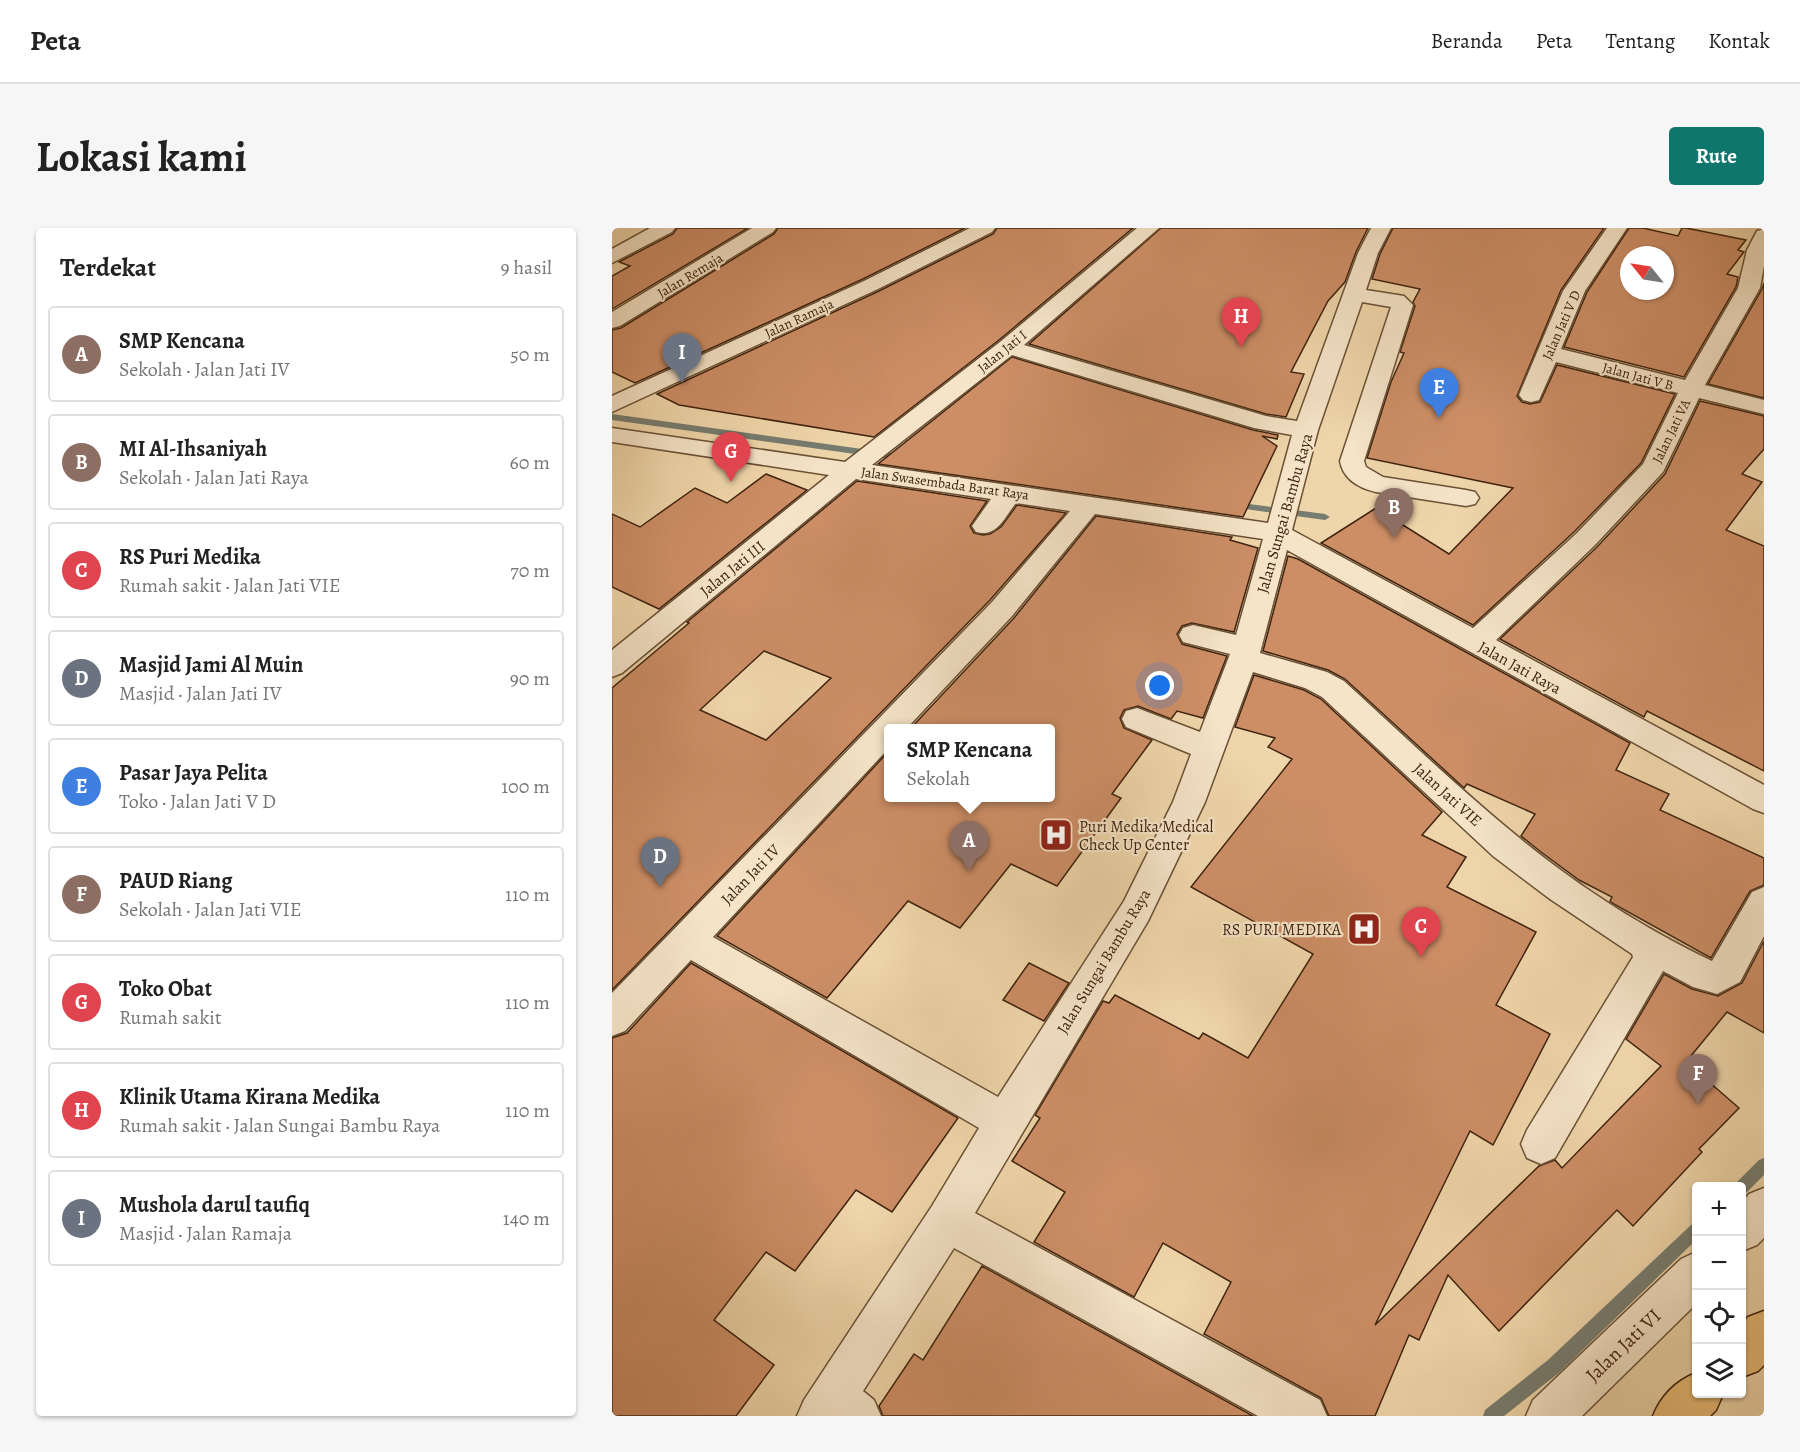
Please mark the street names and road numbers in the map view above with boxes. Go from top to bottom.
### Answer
street label: Jalan Remaja [654,248,727,303]
street label: Jalan Jati V D [1538,287,1585,363]
street label: Jalan Ramaja [762,294,837,343]
street label: Jalan Jati I [974,326,1031,377]
street label: Jalan Jati V B [1600,358,1675,395]
street label: Jalan Jati VA [1648,395,1696,466]
street label: Jalan Sungai Bambu Raya [1252,430,1319,596]
street label: Jalan Swasembada Barat Raya [860,462,1031,505]
street label: Jalan Jati III [695,536,770,602]
street label: Jalan Jati Raya [1474,636,1565,700]
street label: Jalan Jati VIE [1408,758,1487,832]
street label: Jalan Jati IV [716,839,785,910]
street label: Jalan Sungai Bambu Raya [1052,884,1156,1038]
street label: Jalan Jati VI [1580,1303,1667,1388]

